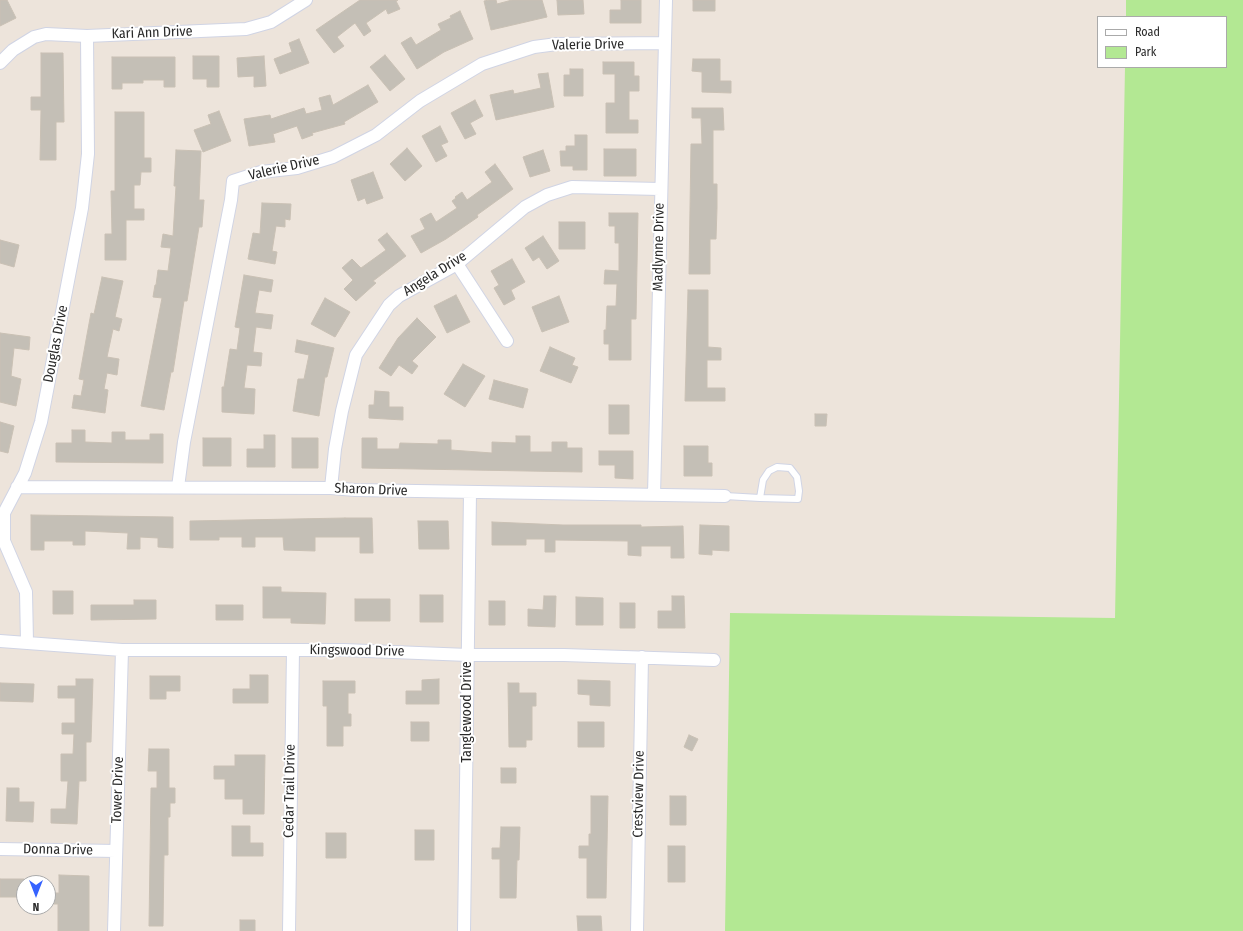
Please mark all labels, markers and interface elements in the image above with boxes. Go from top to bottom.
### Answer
legend [1097,16,1227,68]
street label: Kari Ann Drive [111,23,193,43]
text: Road [1135,25,1160,39]
street label: Valerie Drive [552,36,624,54]
text: Park [1135,45,1156,59]
street label: Valerie Drive [247,152,321,184]
street label: Madlynne Drive [650,203,668,291]
street label: Angela Drive [400,248,470,300]
street label: Douglas Drive [40,304,72,384]
street label: Sharon Drive [334,480,408,500]
street label: Kingswood Drive [309,642,405,660]
street label: Tanglewood Drive [459,661,475,763]
street label: Cedar Trail Drive [281,744,299,838]
street label: Crestview Drive [630,750,648,838]
street label: Tower Drive [108,756,128,824]
street label: Donna Drive [23,841,93,859]
north arrow [16,875,56,915]
text: N [33,900,39,913]

